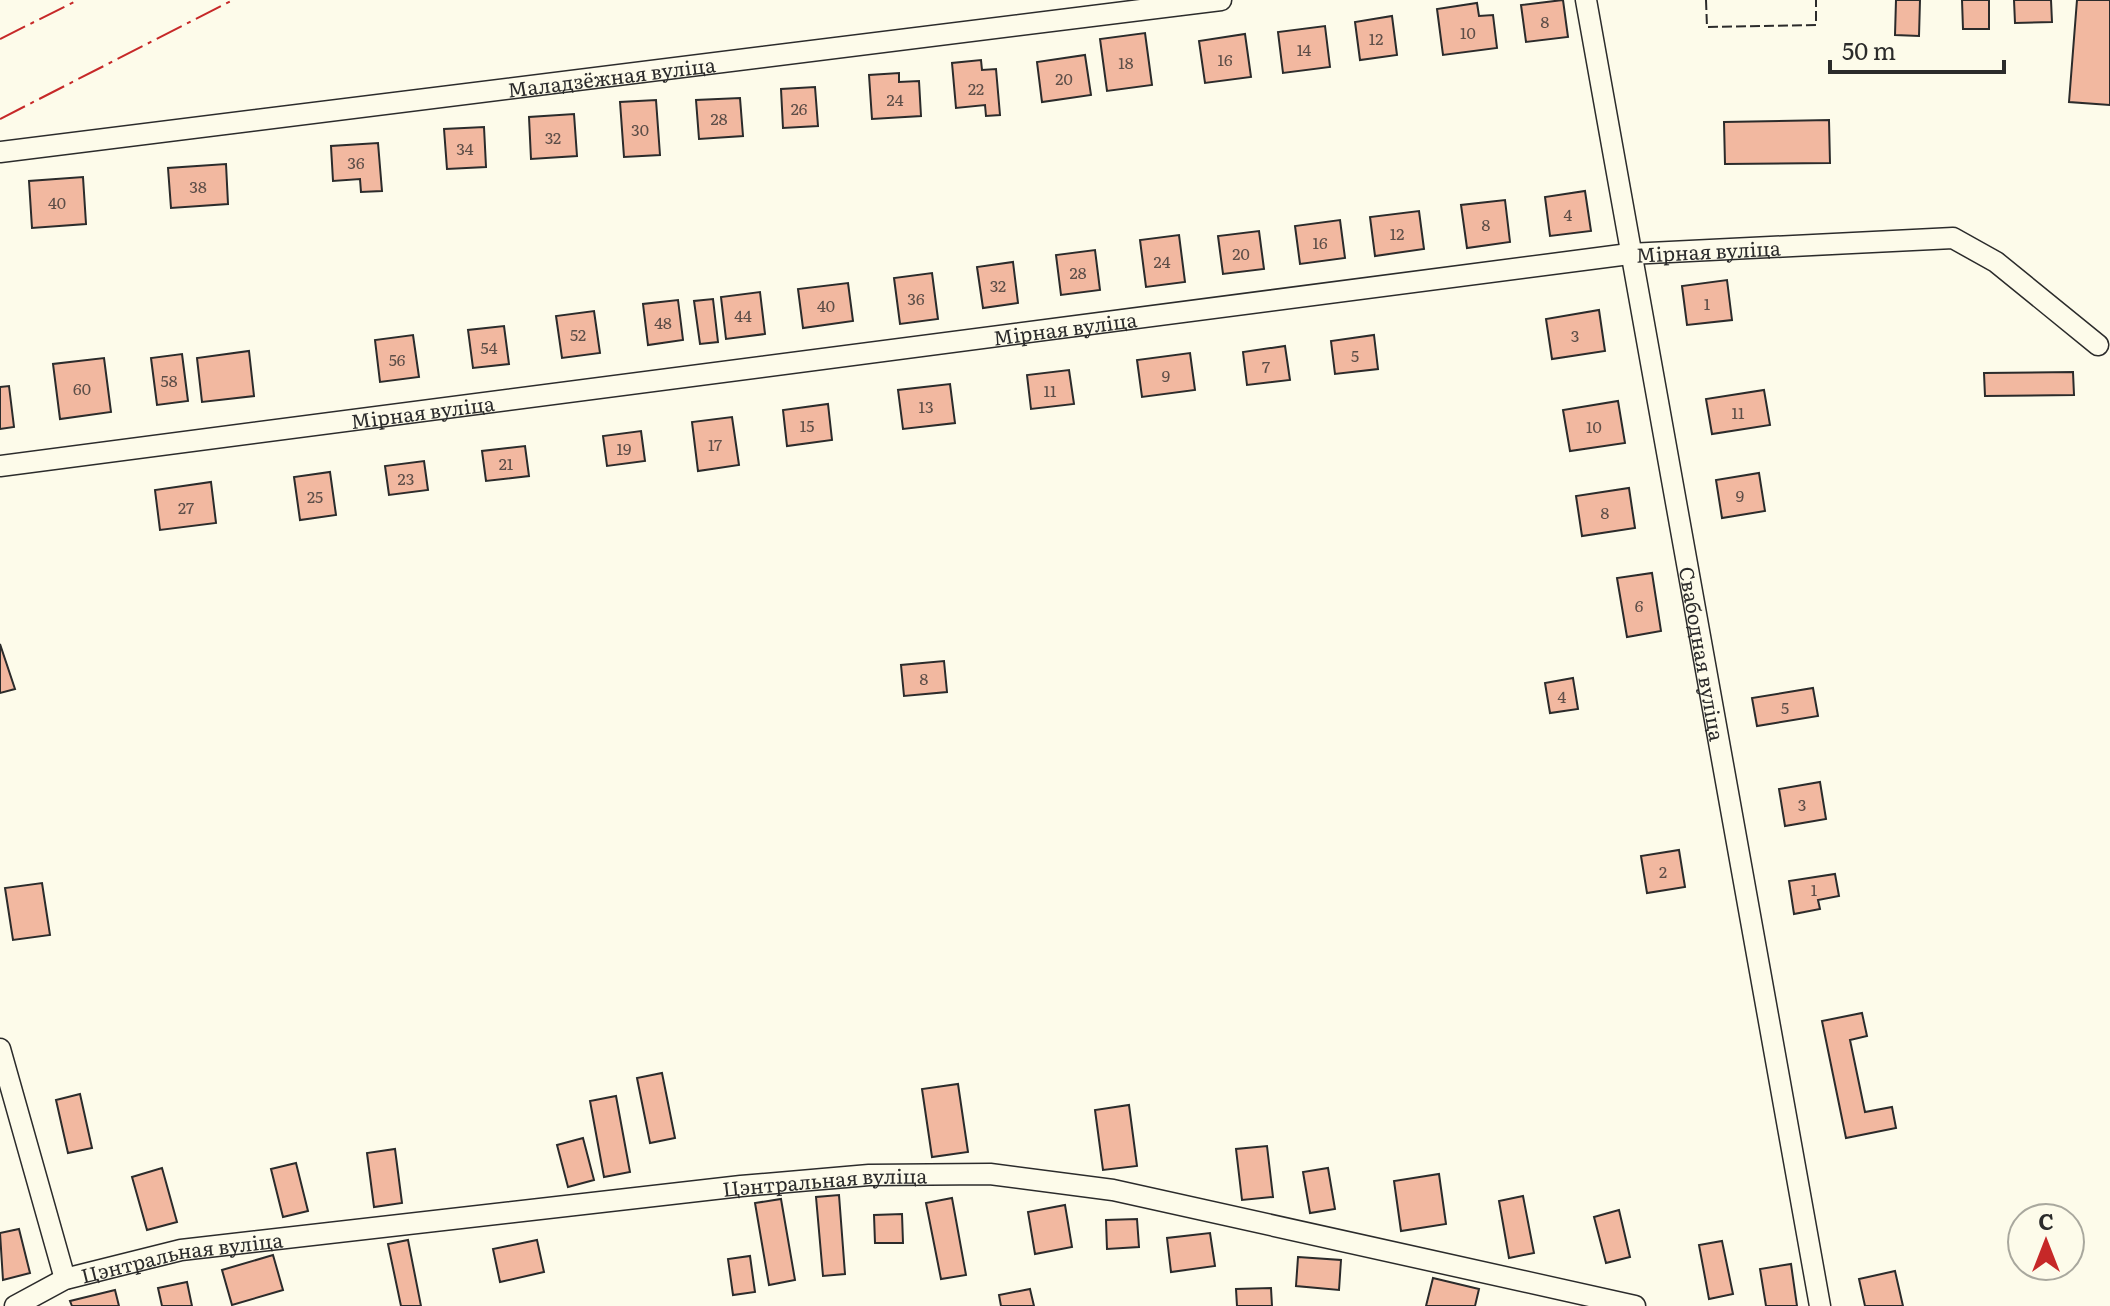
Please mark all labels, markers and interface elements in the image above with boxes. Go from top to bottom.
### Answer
house number: 8 [1541,9,1550,33]
house number: 10 [1460,20,1476,44]
scale bar [1830,24,2004,74]
house number: 12 [1369,26,1383,50]
text: 50 m [1842,32,1896,67]
house number: 14 [1297,37,1312,61]
house number: 16 [1217,47,1233,71]
street label: Маладзёжная вуліца [505,48,717,104]
house number: 18 [1118,50,1134,74]
house number: 20 [1055,66,1073,90]
house number: 22 [968,76,984,100]
house number: 24 [887,87,904,111]
house number: 26 [791,96,808,120]
house number: 28 [711,106,728,130]
house number: 30 [631,117,649,141]
house number: 32 [545,125,561,149]
house number: 34 [456,136,474,160]
house number: 36 [347,150,365,174]
house number: 38 [189,174,207,198]
house number: 40 [48,190,66,214]
house number: 4 [1564,202,1573,226]
house number: 8 [1482,212,1491,236]
house number: 12 [1390,221,1404,245]
house number: 16 [1312,230,1328,254]
street label: Мірная вуліца [1635,232,1781,269]
house number: 20 [1232,241,1250,265]
house number: 24 [1154,249,1171,273]
house number: 28 [1070,260,1087,284]
house number: 32 [990,273,1006,297]
house number: 36 [907,286,925,310]
house number: 1 [1704,291,1711,315]
house number: 40 [817,293,835,317]
house number: 44 [734,303,752,327]
street label: Мірная вуліца [991,303,1139,352]
house number: 48 [654,310,672,334]
house number: 52 [570,322,586,346]
house number: 3 [1571,323,1579,347]
house number: 54 [481,335,498,359]
house number: 5 [1351,343,1359,367]
house number: 56 [389,347,406,371]
house number: 7 [1262,354,1270,378]
house number: 9 [1162,363,1170,387]
house number: 58 [161,368,178,392]
house number: 60 [73,376,91,400]
house number: 11 [1043,378,1057,402]
street label: Мірная вуліца [349,387,496,435]
house number: 13 [918,394,934,418]
house number: 11 [1731,400,1745,424]
house number: 15 [800,413,814,437]
house number: 10 [1586,414,1602,438]
house number: 17 [708,432,722,456]
house number: 19 [617,436,631,460]
house number: 21 [499,451,514,475]
house number: 23 [398,466,414,490]
house number: 9 [1736,483,1744,507]
house number: 25 [307,484,323,508]
house number: 27 [178,495,194,519]
house number: 8 [1601,500,1610,524]
street label: Свабодная вуліца [1673,564,1733,743]
house number: 6 [1635,593,1644,617]
house number: 8 [920,666,929,690]
house number: 4 [1558,684,1567,708]
house number: 5 [1781,695,1789,719]
house number: 3 [1798,792,1806,816]
house number: 2 [1659,859,1667,883]
house number: 1 [1811,877,1818,901]
street label: Цэнтральная вуліца [721,1160,927,1203]
north arrow [2006,1202,2086,1282]
text: С [2038,1204,2054,1237]
street label: Цэнтральная вуліца [77,1223,285,1290]

